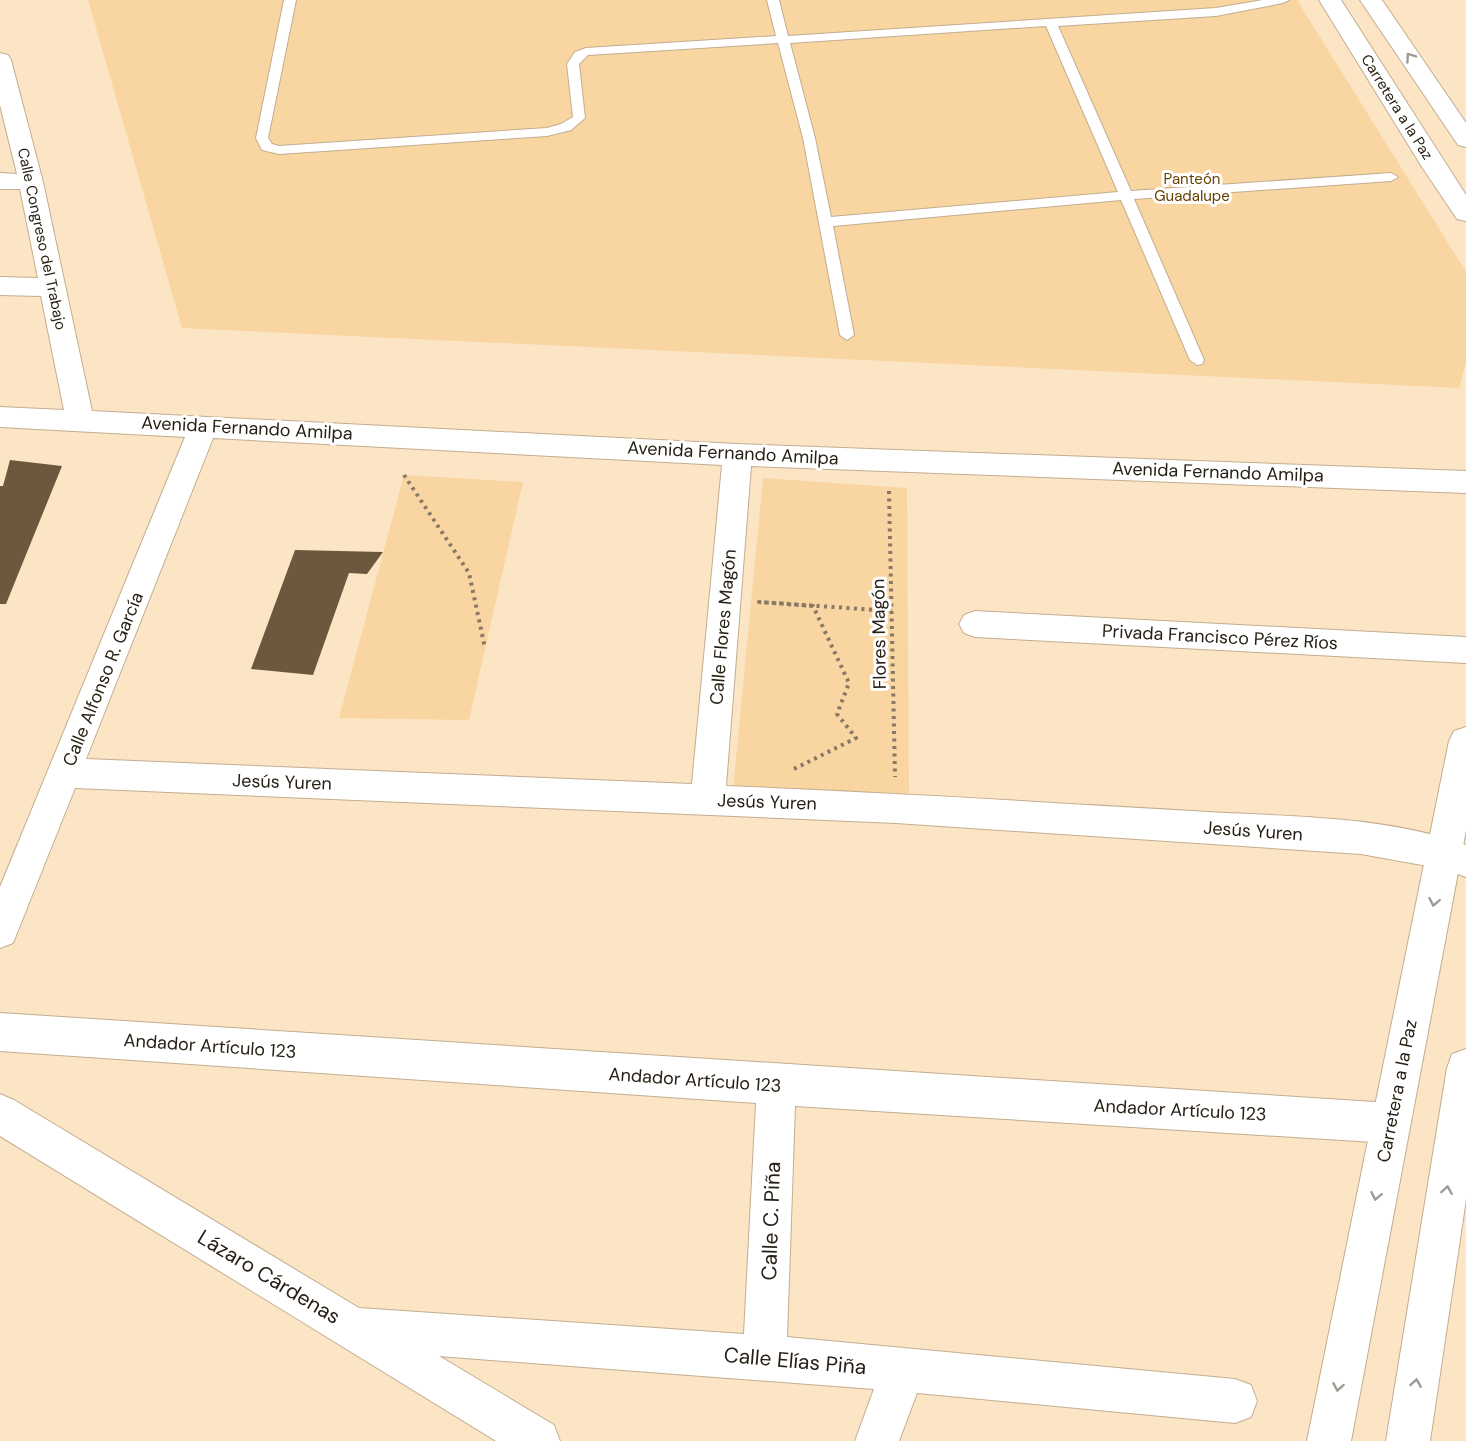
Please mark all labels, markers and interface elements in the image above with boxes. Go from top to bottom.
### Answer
street label: Carretera a la Paz [1356,50,1438,164]
one-way arrow [1406,52,1417,63]
street label: Calle Congreso del Trabajo [13,146,71,332]
park label: Panteón Guadalupe [1154,169,1230,206]
street label: Avenida Fernando Amilpa [141,410,353,446]
street label: Avenida Fernando Amilpa [627,435,839,471]
street label: Avenida Fernando Amilpa [1112,456,1324,488]
street label: Calle Flores Magón [704,548,742,706]
street label: Flores Magón [866,579,892,689]
street label: Calle Alfonso R. García [57,588,149,770]
street label: Privada Francisco Pérez Ríos [1101,619,1339,655]
street label: Jesús Yuren [232,768,332,796]
street label: Jesús Yuren [717,788,817,816]
street label: Jesús Yuren [1203,816,1303,846]
one-way arrow [1428,896,1441,906]
street label: Carretera a la Paz [1371,1017,1423,1165]
street label: Andador Artículo 123 [123,1028,297,1064]
street label: Andador Artículo 123 [608,1062,782,1098]
street label: Andador Artículo 123 [1093,1093,1267,1127]
street label: Calle C. Piña [755,1161,787,1281]
one-way arrow [1440,1186,1452,1195]
one-way arrow [1370,1191,1383,1201]
street label: Lázaro Cárdenas [192,1223,346,1331]
street label: Calle Elías Piña [723,1341,867,1381]
one-way arrow [1410,1378,1422,1388]
one-way arrow [1332,1382,1345,1392]

